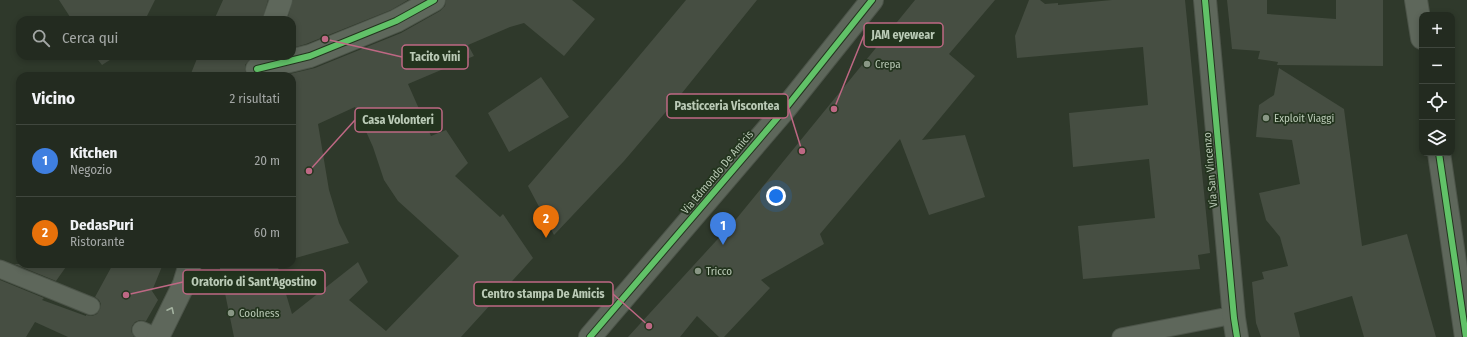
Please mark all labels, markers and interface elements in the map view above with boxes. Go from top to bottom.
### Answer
map controls [1419,12,1455,156]
button: + [1419,12,1455,48]
search box [16,16,296,60]
callout: JAM eyewear [864,23,943,47]
icon: search [30,27,52,49]
text: JAM eyewear [870,28,935,42]
text: Cerca qui [62,29,118,47]
callout: Tacito vini [402,45,468,69]
button: − [1419,48,1455,84]
text: Tacito vini [410,50,460,64]
place label: Crepa [875,58,901,71]
marker: Crepa [862,59,872,69]
button: locate [1419,84,1455,120]
text: Vicino [32,88,75,109]
text: 2 risultati [230,91,280,106]
callout: Pasticceria Viscontea [667,94,788,118]
text: Pasticceria Viscontea [675,99,779,113]
callout: Casa Volonteri [355,108,442,132]
place label: Exploit Viaggi [1274,112,1334,125]
text: Casa Volonteri [362,113,434,127]
marker: Exploit Viaggi [1261,113,1271,123]
button: layers [1419,120,1455,156]
street label: Via Edmondo De Amicis [679,128,756,217]
street label: Via San Vincenzo [1201,132,1220,208]
text: Kitchen [70,144,117,162]
text: 1 [42,153,48,168]
text: 20 m [254,153,280,168]
text: Negozio [70,162,112,177]
your location [766,186,786,206]
pin: 2 [533,205,559,238]
pin: 1 [710,212,736,245]
text: DedasPuri [70,216,134,234]
text: 2 [42,225,48,240]
text: 60 m [254,225,280,240]
text: Ristorante [70,234,125,249]
place label: Tricco [706,265,732,278]
marker: Tricco [693,266,703,276]
callout: Oratorio di Sant'Agostino [183,270,325,294]
text: Oratorio di Sant'Agostino [191,275,317,289]
callout: Centro stampa De Amicis [474,282,613,306]
text: Centro stampa De Amicis [481,287,605,301]
one-way arrow [166,307,174,315]
place label: Coolness [239,307,280,320]
marker: Coolness [226,308,236,318]

